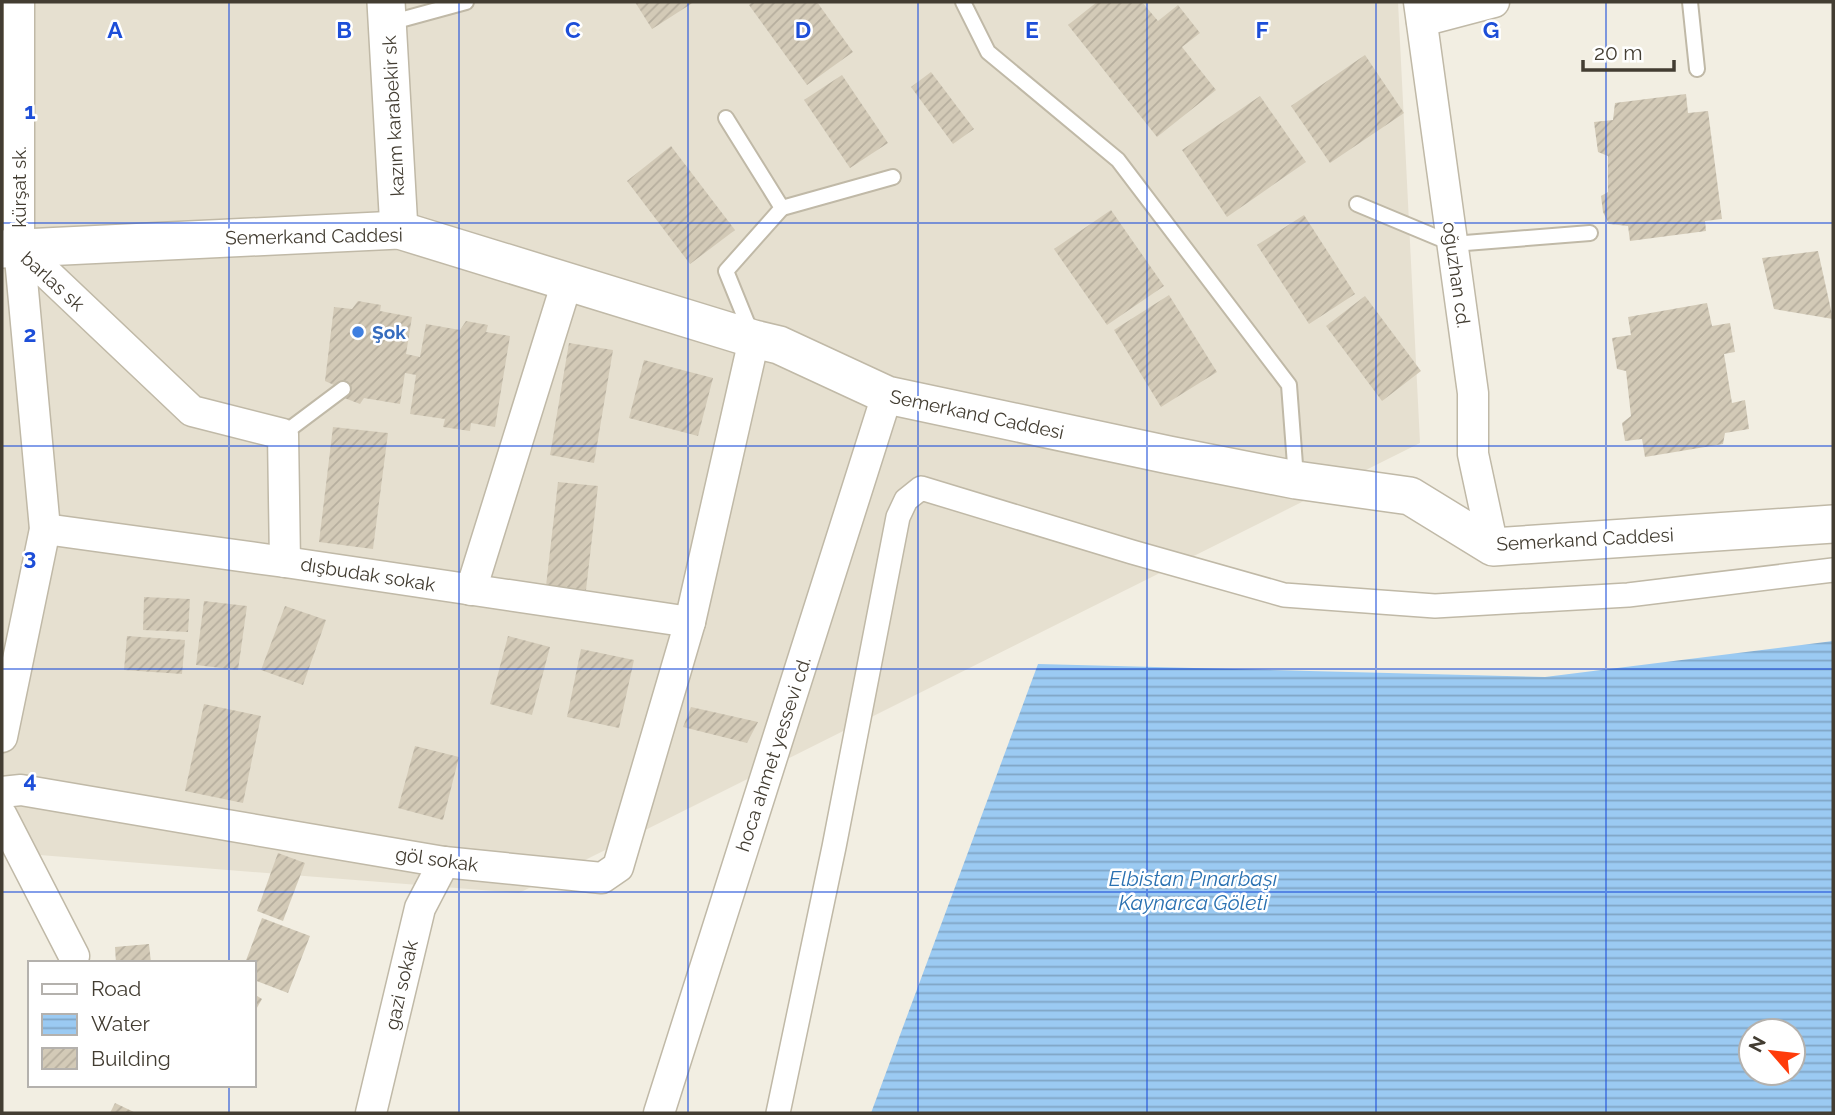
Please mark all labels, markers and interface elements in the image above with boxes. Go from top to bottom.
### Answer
text: A [107,16,123,43]
text: B [336,16,352,43]
text: C [565,16,581,43]
text: D [795,16,811,43]
text: E [1025,16,1039,43]
text: F [1255,16,1269,43]
text: G [1483,16,1499,43]
scale bar [1583,28,1674,72]
street label: kazım karabekir sk [378,35,408,197]
text: 20 m [1594,40,1642,65]
text: 1 [24,97,36,124]
street label: kürşat sk. [8,146,30,228]
street label: oğuzhan cd. [1439,221,1475,329]
street label: Semerkand Caddesi [225,223,403,249]
street label: barlas sk [17,247,89,315]
text: 2 [24,320,36,347]
place label: Şok [372,321,406,343]
marker: Şok [350,324,366,340]
street label: Semerkand Caddesi [888,385,1066,443]
street label: Semerkand Caddesi [1496,523,1674,555]
text: 3 [24,543,36,570]
street label: dışbudak sokak [299,552,437,596]
street label: hoca ahmet yessevi cd. [731,654,815,854]
text: 4 [23,766,37,793]
street label: göl sokak [394,842,480,876]
water label: Elbistan Pınarbaşı Kaynarca Göleti [1109,866,1277,915]
street label: gazi sokak [380,938,422,1032]
legend [28,961,256,1087]
text: Road [91,976,141,1001]
text: Water [91,1011,150,1036]
north arrow [1737,1017,1807,1087]
text: N [1744,1032,1770,1056]
text: Building [91,1046,171,1071]

